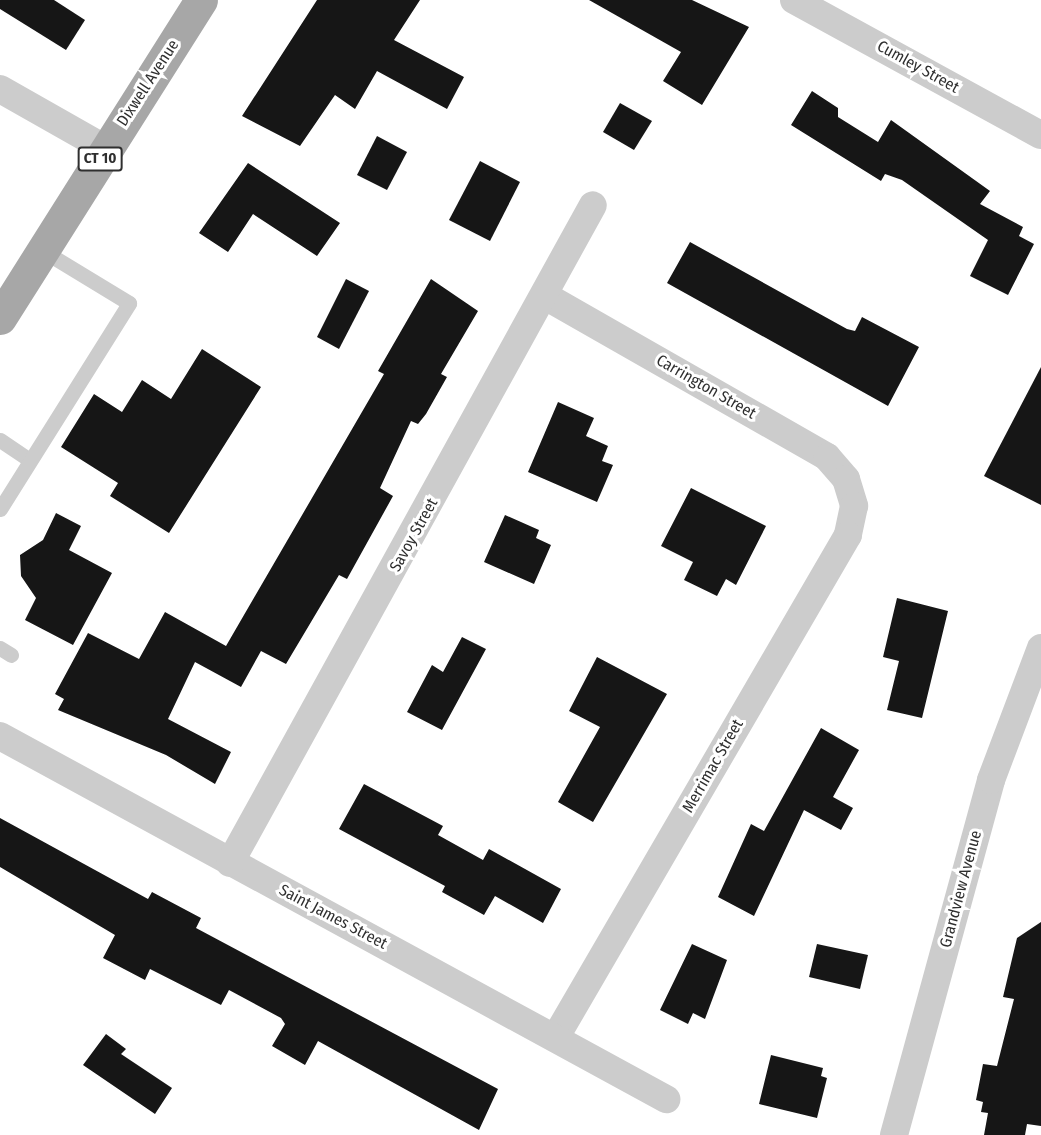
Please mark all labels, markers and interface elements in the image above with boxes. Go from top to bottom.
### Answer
street label: Dixwell Avenue [113,36,183,130]
street label: Cumley Street [874,37,962,97]
road number: CT 10 [78,147,122,171]
street label: Carrington Street [653,351,759,423]
street label: Savoy Street [386,495,442,575]
street label: Merrimac Street [679,716,747,816]
street label: Grandview Avenue [936,828,986,950]
street label: Saint James Street [276,880,390,954]

